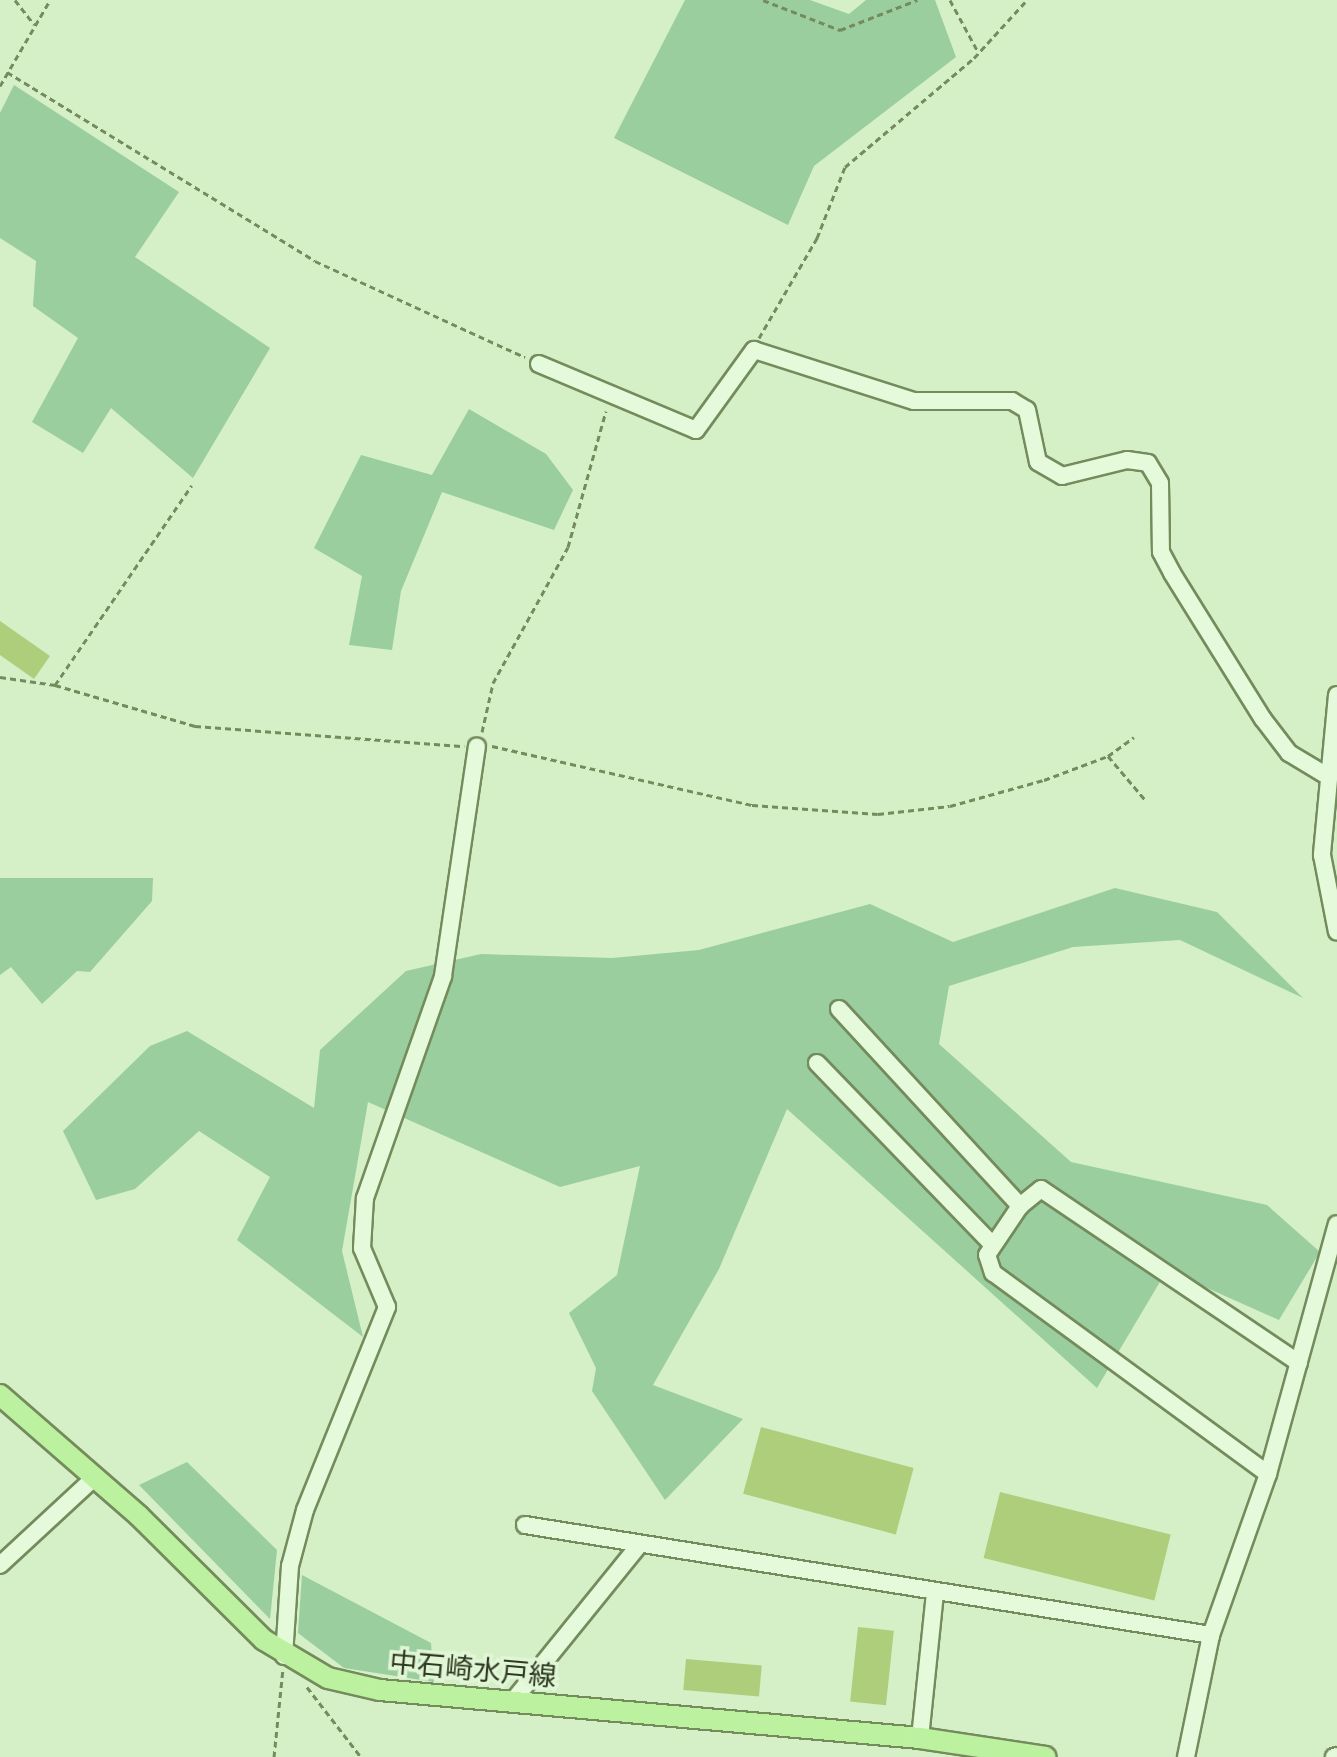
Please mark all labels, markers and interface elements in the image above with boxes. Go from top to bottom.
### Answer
street label: 中石崎水戸線 [388,1646,558,1694]

